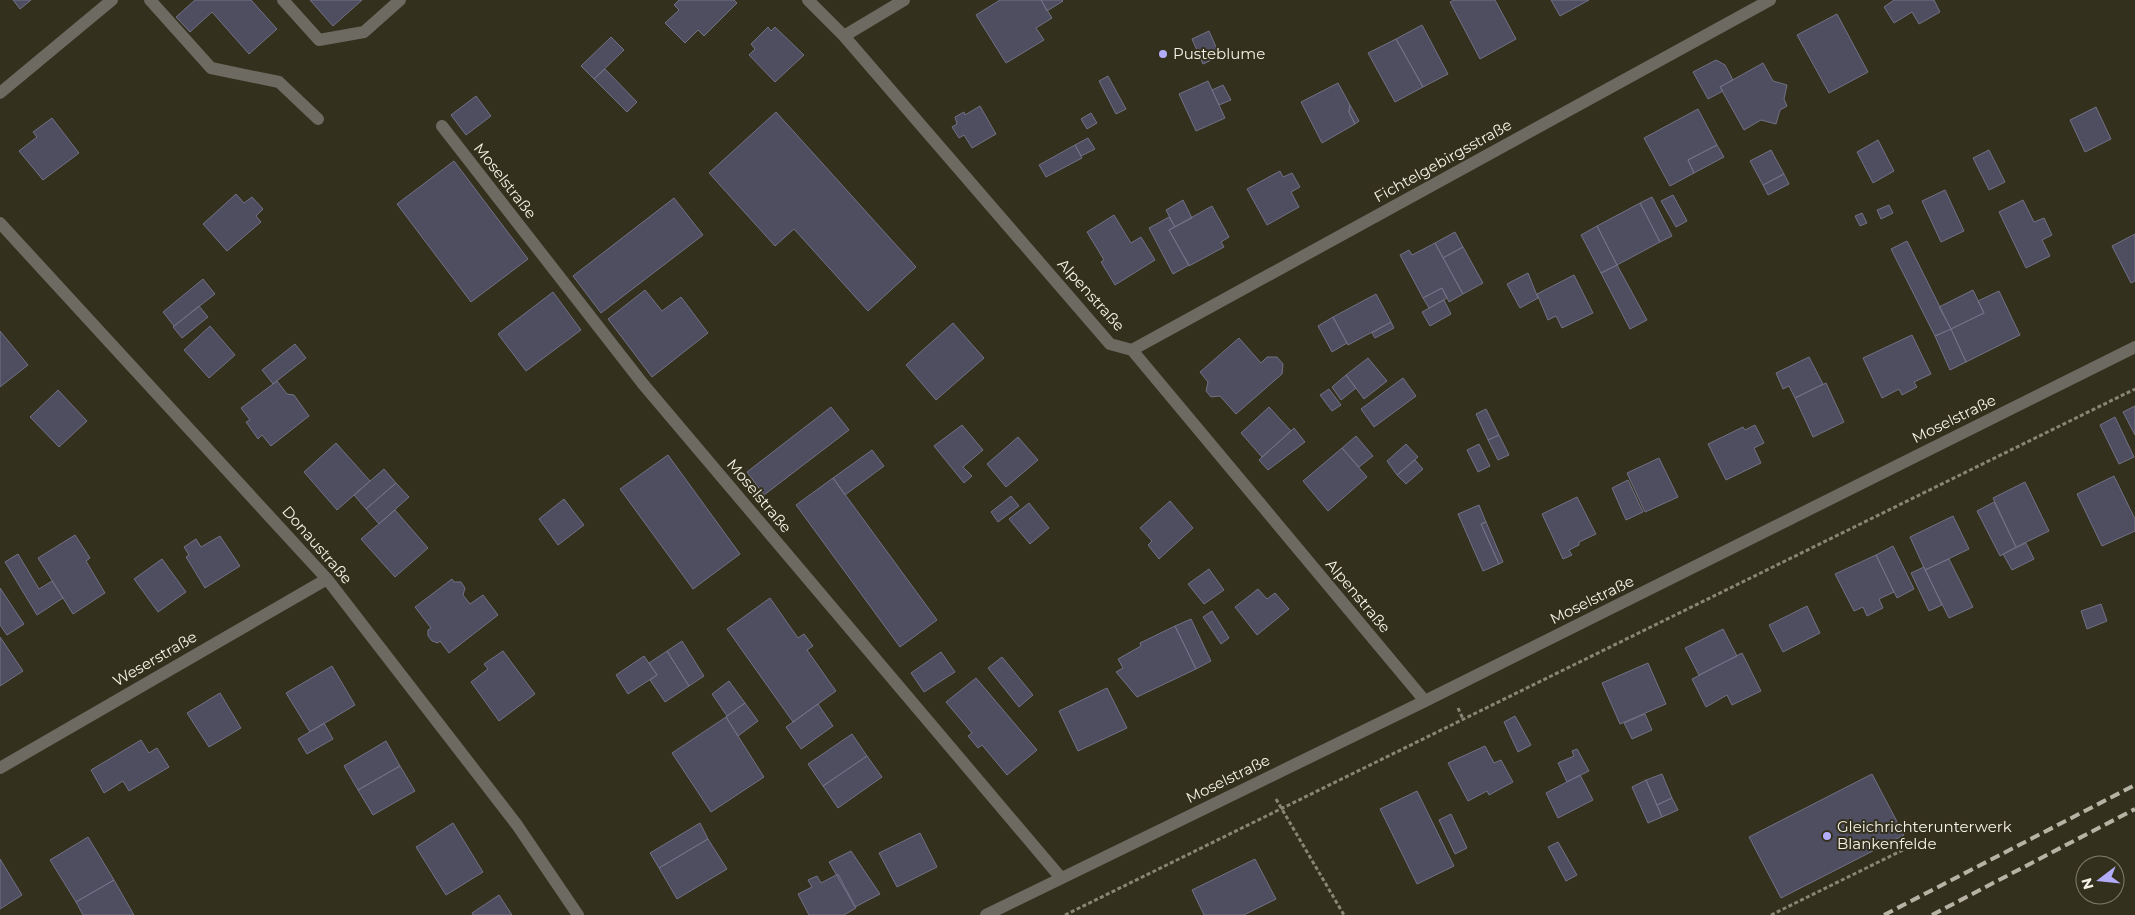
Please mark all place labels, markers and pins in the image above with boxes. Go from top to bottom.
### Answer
place label: Pusteblume [1173,44,1265,63]
marker: Pusteblume [1157,48,1169,60]
place label: Gleichrichterunterwerk Blankenfelde [1837,817,2012,853]
marker: Gleichrichterunterwerk Blankenfelde [1821,830,1833,842]

